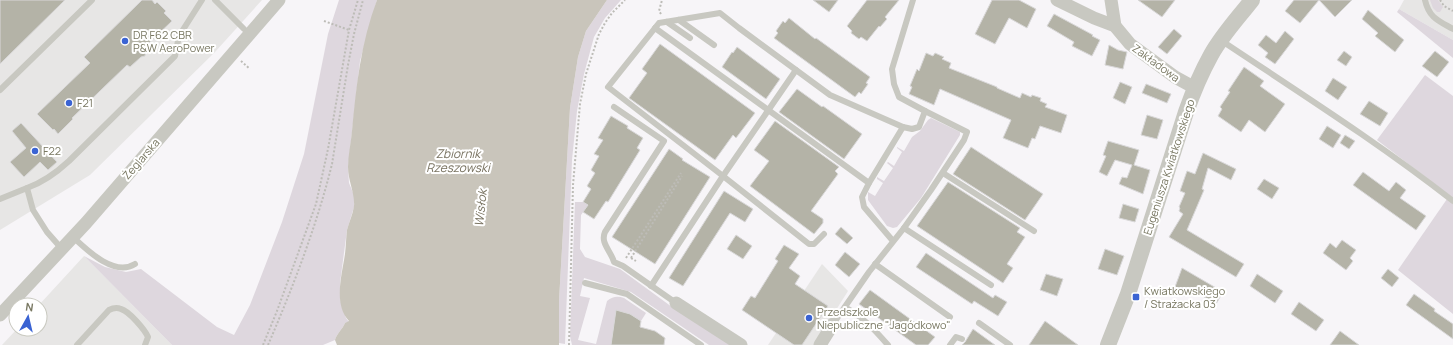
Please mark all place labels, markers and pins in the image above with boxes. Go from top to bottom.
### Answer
place label: DR F62 CBR P&W AeroPower [133,27,215,55]
marker: DR F62 CBR P&W AeroPower [120,36,130,46]
place label: F21 [77,95,93,110]
marker: F21 [64,98,74,108]
place label: F22 [43,143,61,158]
marker: F22 [30,146,40,156]
place label: Kwiatkowskiego / Strażacka 03 [1144,283,1226,311]
marker: Kwiatkowskiego / Strażacka 03 [1131,292,1141,302]
place label: Przedszkole Niepubliczne "Jagódkowo" [817,304,951,332]
marker: Przedszkole Niepubliczne "Jagódkowo" [804,313,814,323]

